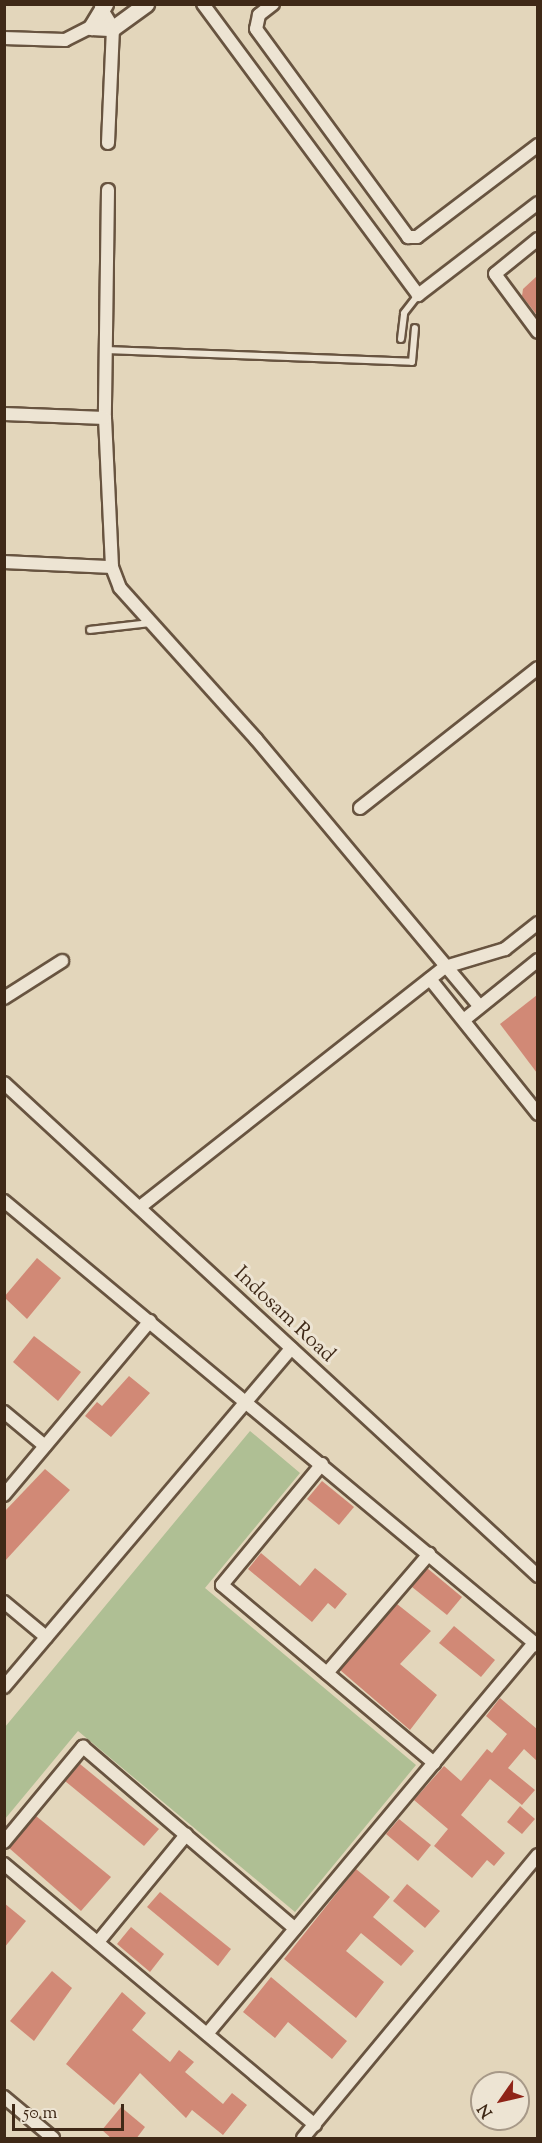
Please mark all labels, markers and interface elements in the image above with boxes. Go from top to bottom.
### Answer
street label: Indosam Road [228,1262,340,1368]
north arrow [470,2071,530,2131]
scale bar [15,2092,128,2130]
text: N [473,2098,499,2122]
text: 50 m [23,2101,57,2127]

